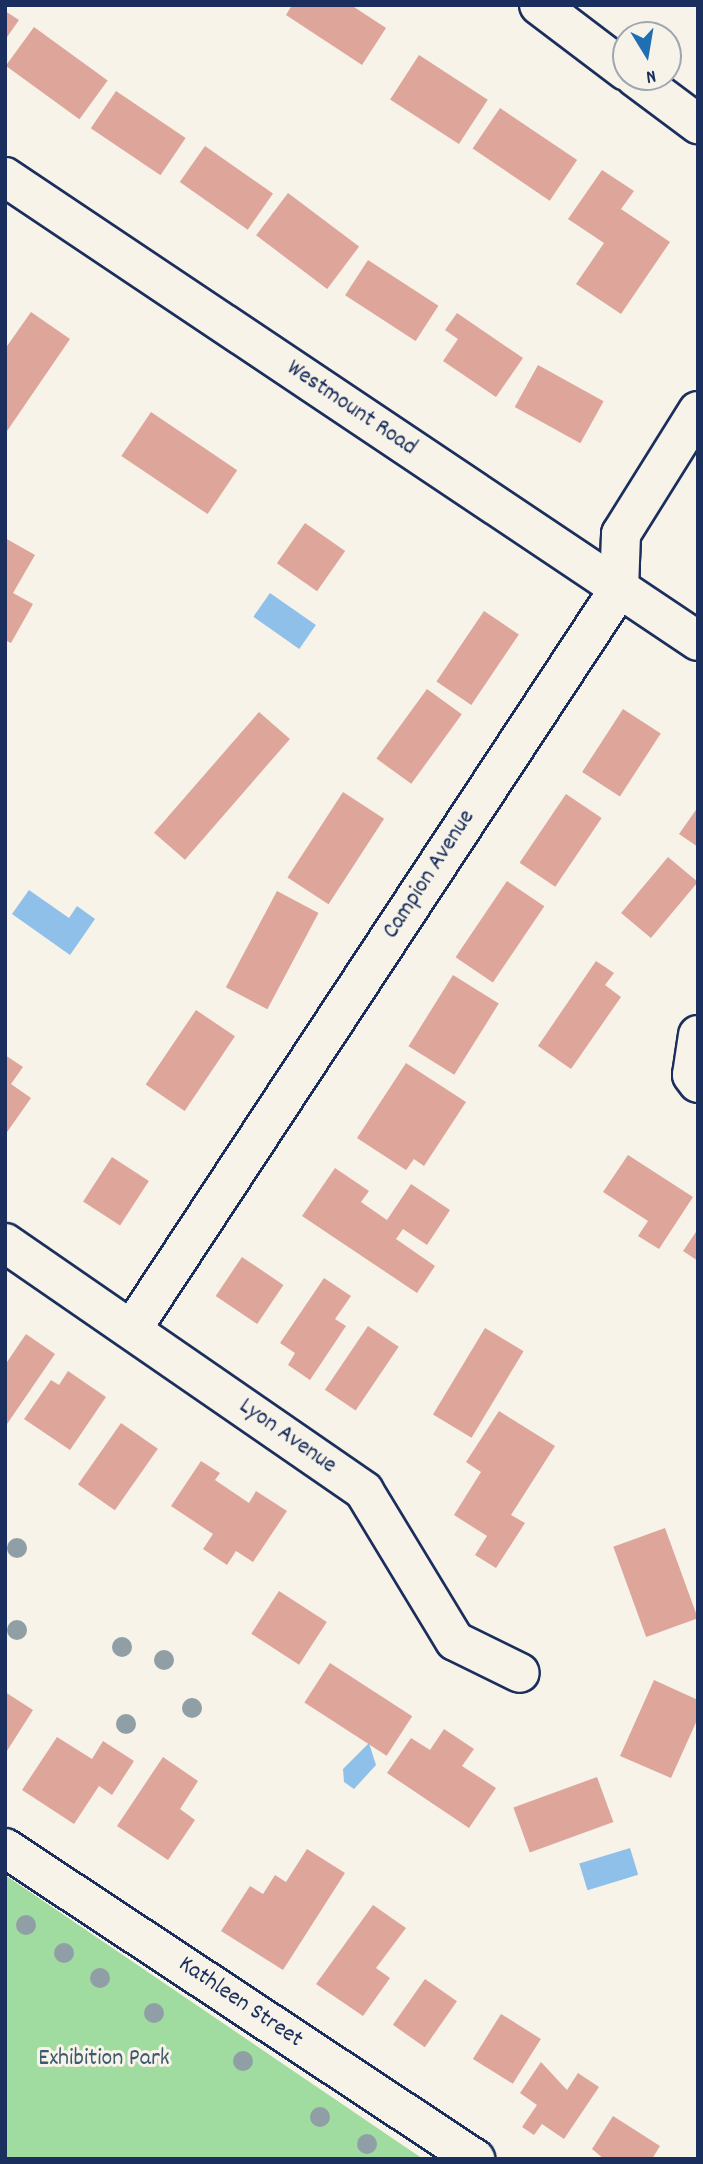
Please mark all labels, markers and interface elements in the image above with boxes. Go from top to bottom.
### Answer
north arrow [612,21,682,91]
text: N [644,61,658,89]
street label: Westmount Road [280,355,422,463]
street label: Campion Avenue [378,805,482,945]
street label: Lyon Avenue [233,1393,341,1481]
street label: Kathleen Street [172,1951,308,2055]
park label: Exhibition Park [38,2046,170,2074]

